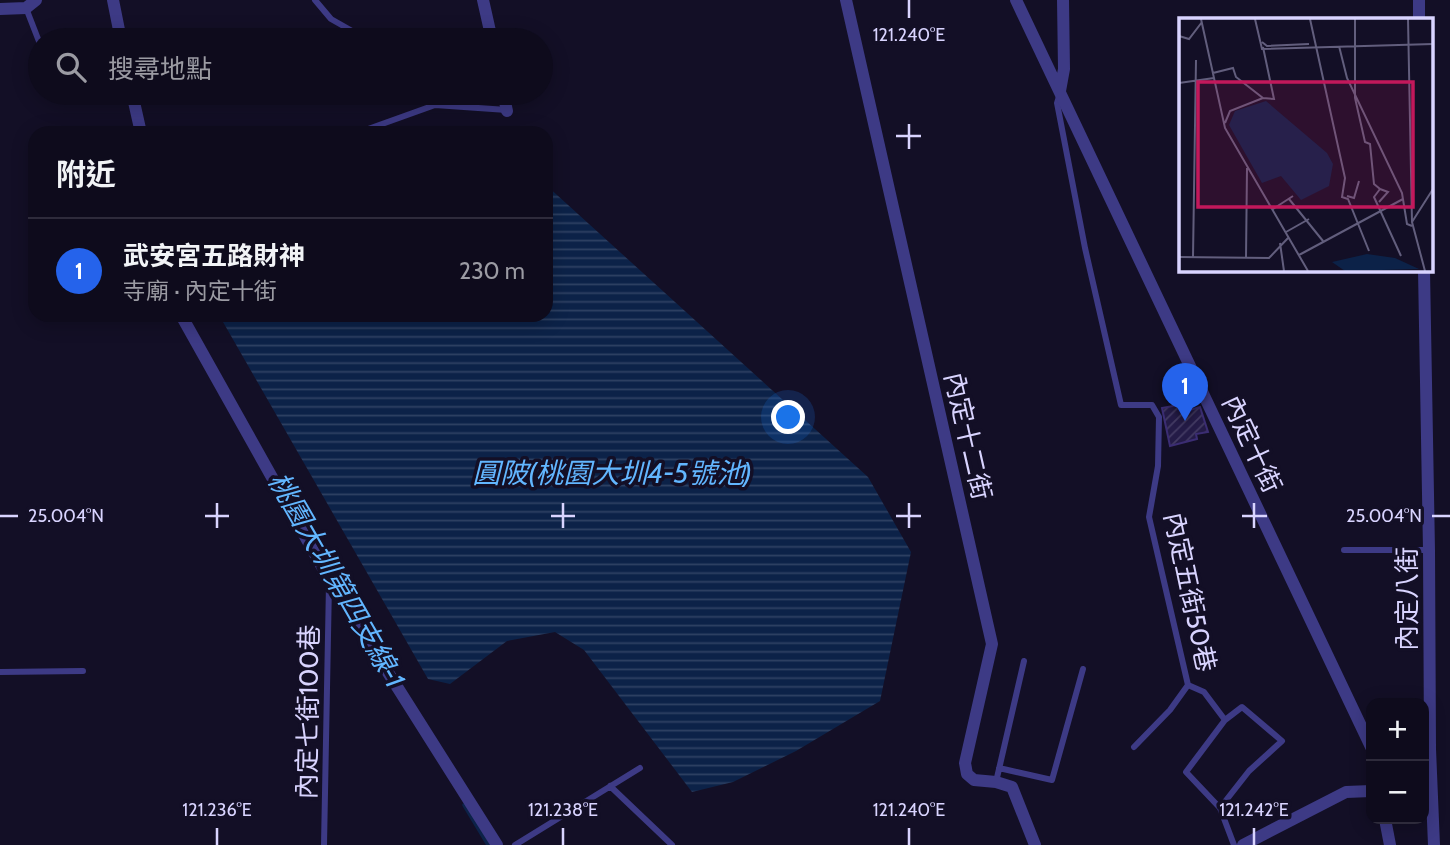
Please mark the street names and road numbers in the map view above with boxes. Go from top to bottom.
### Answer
street label: 內定十二街 [938,369,998,503]
street label: 內定十街 [1216,390,1288,498]
street label: 內定五街50巷 [1157,509,1223,675]
street label: 內定八街 [1391,547,1423,651]
street label: 內定七街100巷 [290,624,326,800]

